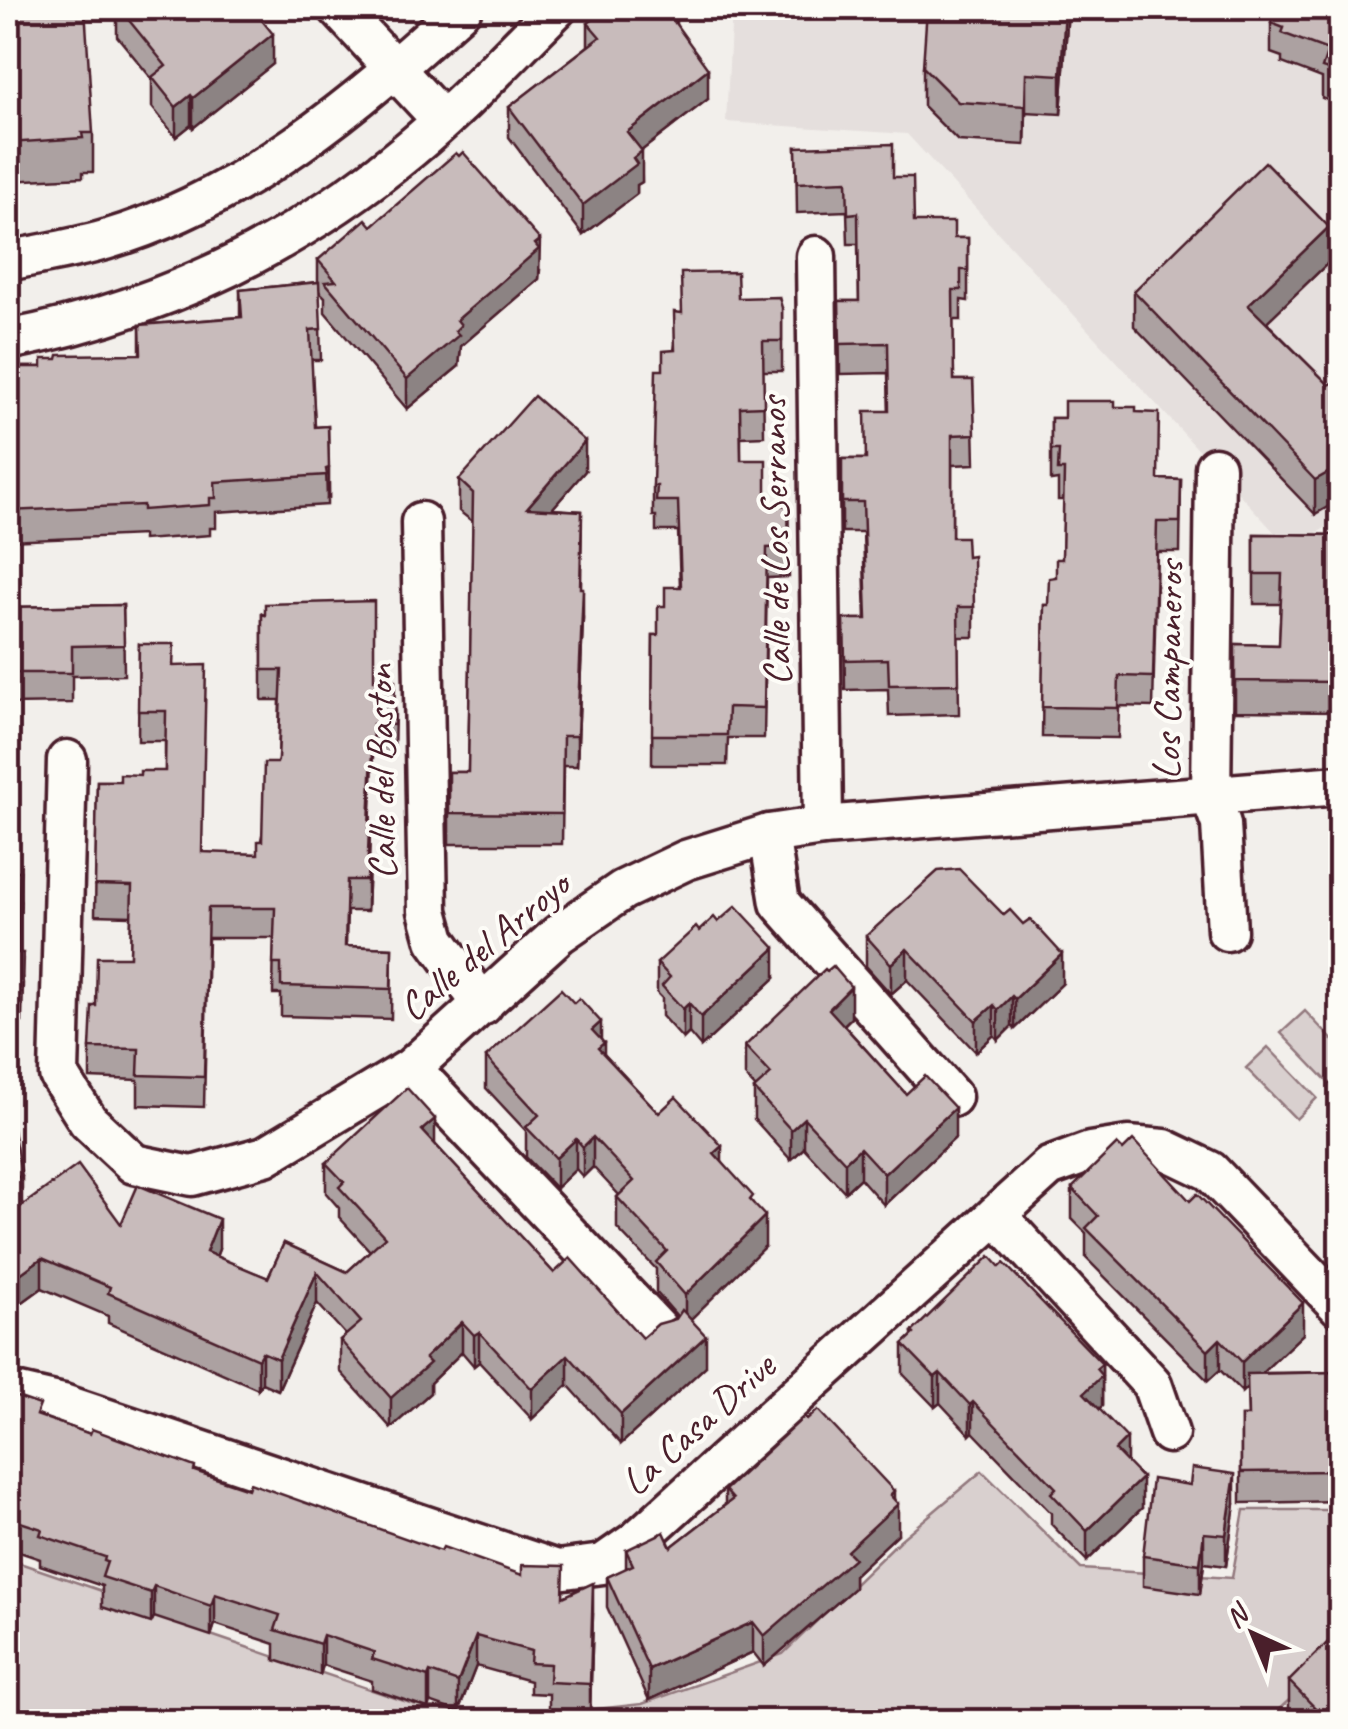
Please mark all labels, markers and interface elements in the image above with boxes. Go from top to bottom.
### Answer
street label: Calle de Los Serranos [747,393,803,686]
street label: Los Campaneros [1141,557,1195,780]
street label: Calle del Baston [354,663,408,880]
street label: Calle del Arroyo [388,857,583,1032]
street label: La Casa Drive [610,1340,788,1506]
north arrow [1203,1584,1303,1684]
text: N [1218,1595,1258,1635]

